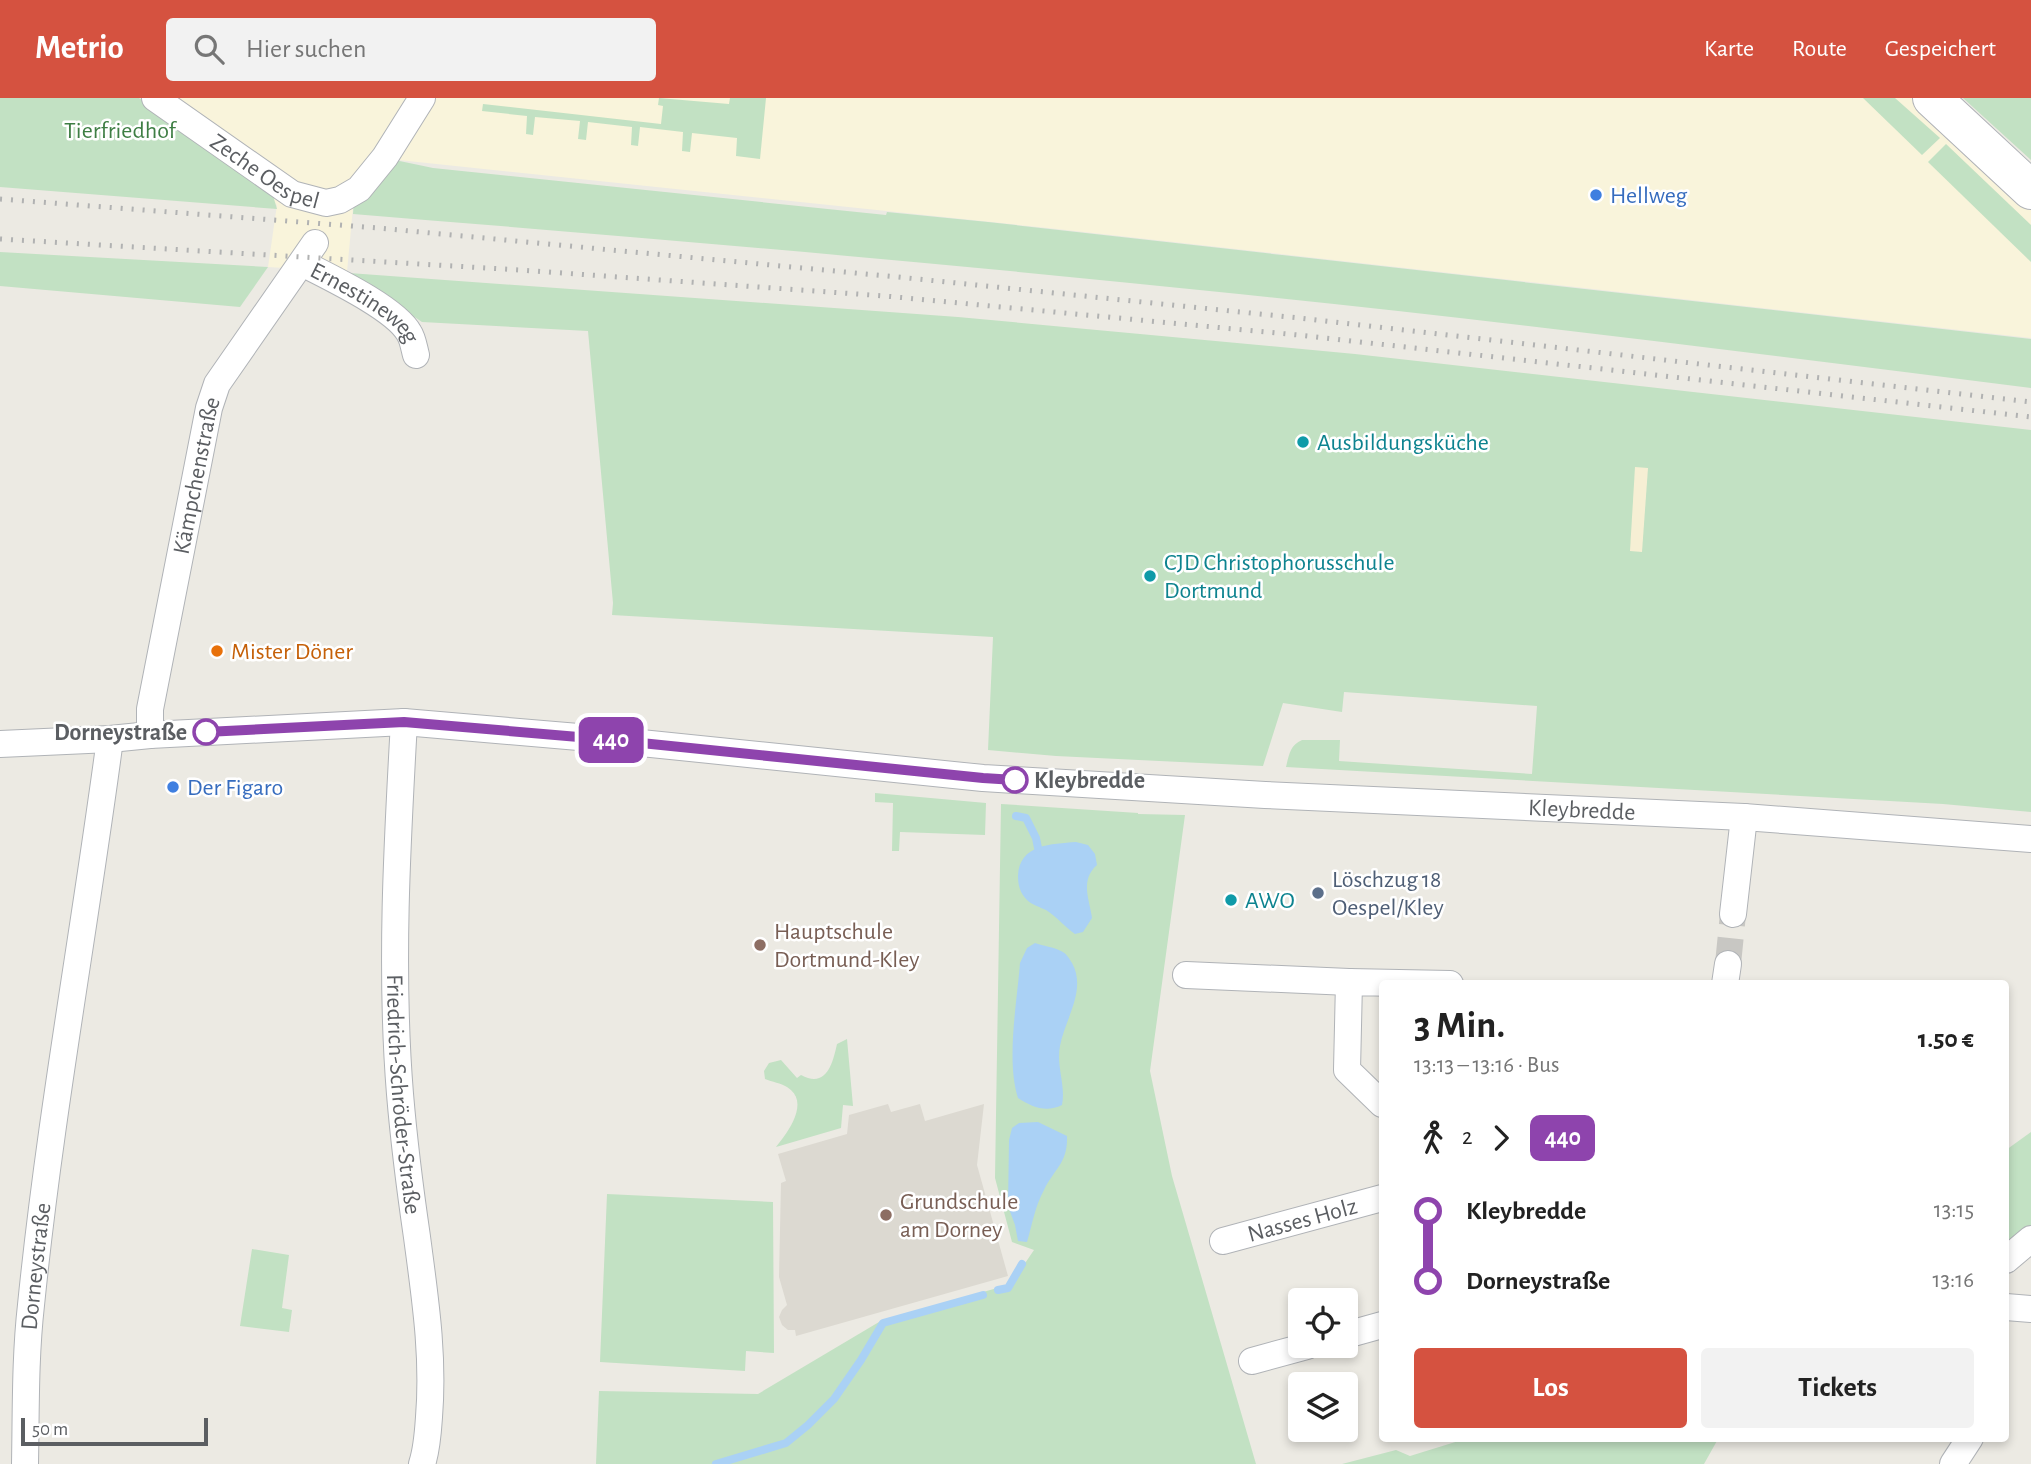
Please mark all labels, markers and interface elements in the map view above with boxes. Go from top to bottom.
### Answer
search box [166,18,656,81]
icon: search [190,30,228,68]
text: Metrio [35,32,124,65]
text: Hier suchen [246,36,366,62]
text: Karte [1704,37,1754,61]
text: Route [1792,37,1847,61]
text: Gespeichert [1885,37,1996,61]
park label: Tierfriedhof [64,119,178,143]
street label: Zeche Oespel [206,130,322,214]
place label: Hellweg [1610,184,1687,208]
marker: Hellweg [1588,187,1604,203]
street label: Ernestineweg [306,258,423,347]
street label: Kämpchenstraße [170,394,225,556]
place label: Ausbildungsküche [1317,431,1489,455]
marker: Ausbildungsküche [1295,434,1311,450]
place label: CJD Christophorusschule Dortmund [1164,551,1395,603]
marker: CJD Christophorusschule Dortmund [1142,568,1158,584]
place label: Mister Döner [231,640,353,664]
marker: Mister Döner [209,643,225,659]
line badge: 440 [571,717,651,763]
marker: Dorneystraße [193,719,219,745]
place label: Dorneystraße [54,721,187,745]
text: 440 [593,728,629,752]
marker: Kleybredde [1002,767,1028,793]
place label: Kleybredde [1034,769,1145,793]
place label: Der Figaro [187,776,283,800]
marker: Der Figaro [165,779,181,795]
street label: Kleybredde [1528,796,1636,825]
place label: Löschzug 18 Oespel/Kley [1332,868,1444,920]
marker: Löschzug 18 Oespel/Kley [1310,885,1326,901]
place label: AWO [1245,889,1295,913]
marker: AWO [1223,892,1239,908]
place label: Hauptschule Dortmund-Kley [774,920,920,972]
marker: Hauptschule Dortmund-Kley [752,937,768,953]
street label: Friedrich-Schröder-Straße [382,974,425,1216]
text: 3 Min. [1414,1007,1505,1045]
text: 1.50 € [1918,1026,1974,1052]
text: 13:13 – 13:16 · Bus [1414,1054,1559,1077]
icon: walk [1414,1119,1452,1157]
icon: forward [1482,1119,1520,1157]
text: 2 [1462,1126,1472,1149]
text: 440 [1544,1126,1581,1150]
place label: Grundschule am Dorney [900,1190,1018,1242]
street label: Nasses Holz [1245,1194,1360,1247]
text: Kleybredde [1466,1198,1586,1224]
text: 13:15 [1934,1199,1974,1222]
street label: Dorneystraße [18,1201,56,1331]
marker: Grundschule am Dorney [878,1207,894,1223]
text: Dorneystraße [1466,1268,1610,1294]
text: 13:16 [1933,1269,1974,1292]
map controls [1288,1288,1358,1442]
button: locate [1288,1288,1358,1358]
button: Los [1414,1348,1687,1428]
button: Tickets [1701,1348,1974,1428]
button: layers [1288,1372,1358,1442]
scale bar [21,1415,208,1447]
text: 50 m [32,1420,68,1439]

